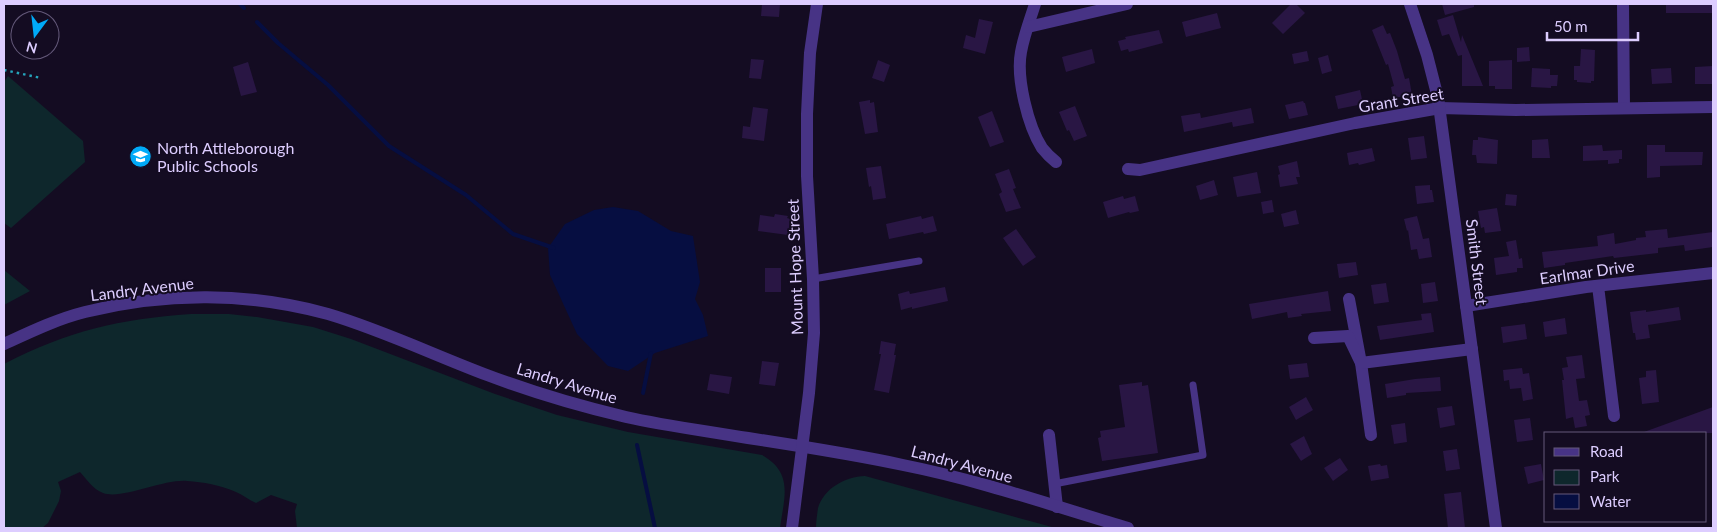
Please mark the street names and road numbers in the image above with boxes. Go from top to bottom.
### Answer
street label: Grant Street [1357,83,1445,116]
street label: Mount Hope Street [783,199,806,335]
street label: Smith Street [1463,218,1492,306]
street label: Earlmar Drive [1538,255,1636,288]
street label: Landry Avenue [89,273,195,304]
street label: Landry Avenue [515,358,620,407]
street label: Landry Avenue [909,441,1015,486]

